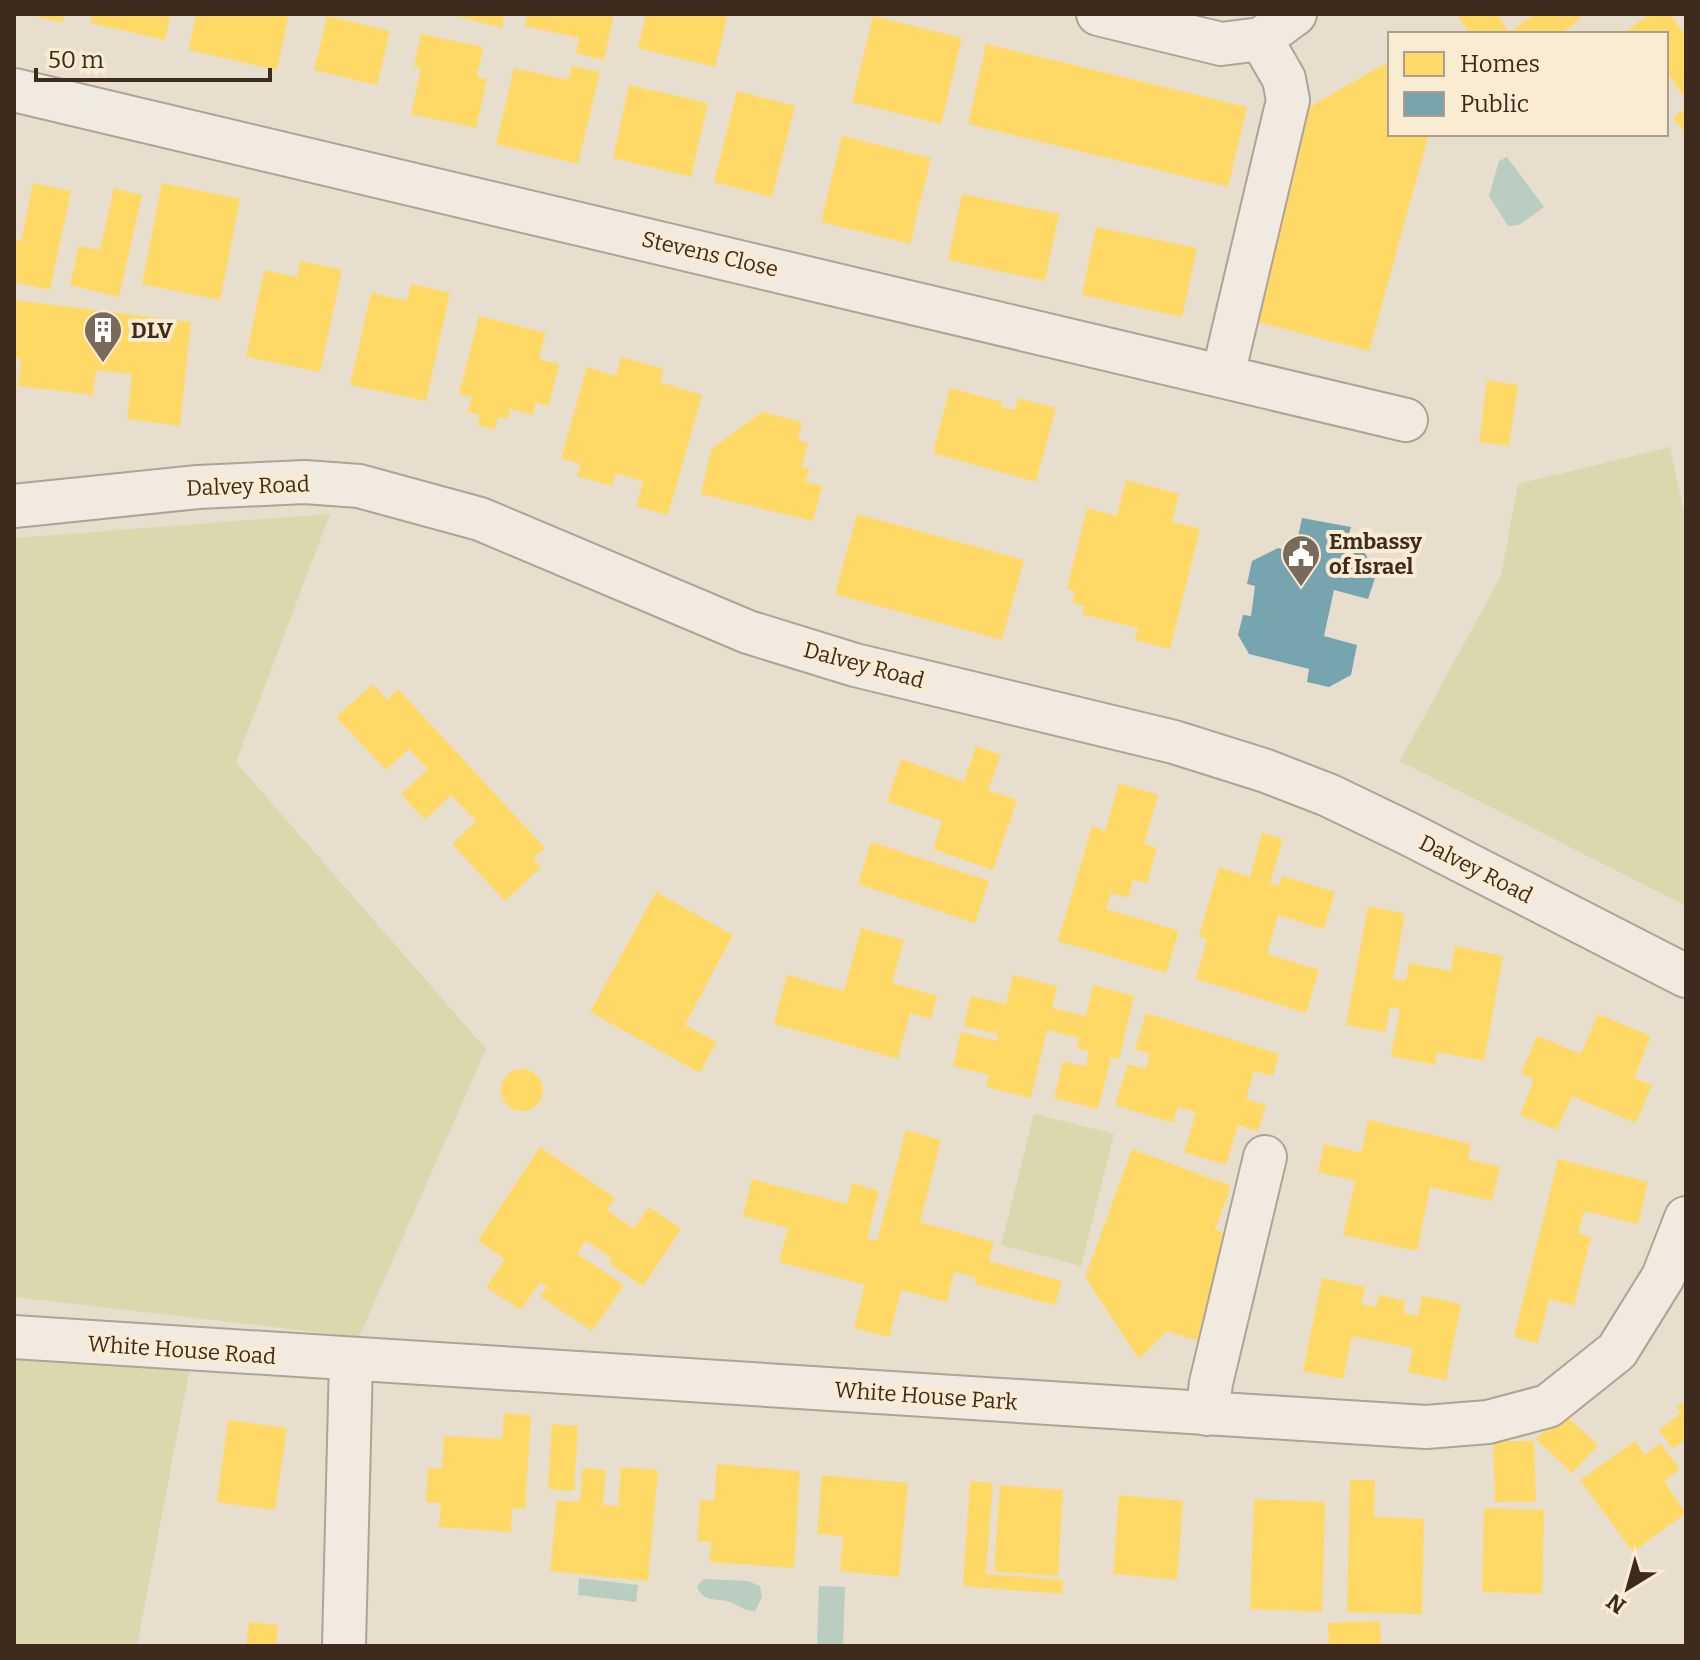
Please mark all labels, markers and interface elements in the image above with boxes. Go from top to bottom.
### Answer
scale bar [36,32,270,82]
legend [1388,32,1668,136]
text: 50 m [48,46,104,74]
text: Homes [1460,50,1540,78]
text: Public [1460,90,1529,118]
street label: Stevens Close [639,225,781,283]
building icon: DLV [82,309,124,364]
place label: DLV [131,317,173,344]
street label: Dalvey Road [186,470,310,502]
place label: Embassy of Israel [1329,528,1423,580]
public building icon: Embassy of Israel [1280,533,1322,588]
street label: Dalvey Road [801,636,927,694]
street label: Dalvey Road [1415,829,1537,909]
street label: White House Road [87,1330,277,1370]
street label: White House Park [834,1376,1019,1416]
north arrow [1588,1548,1668,1628]
text: N [1601,1588,1631,1619]

